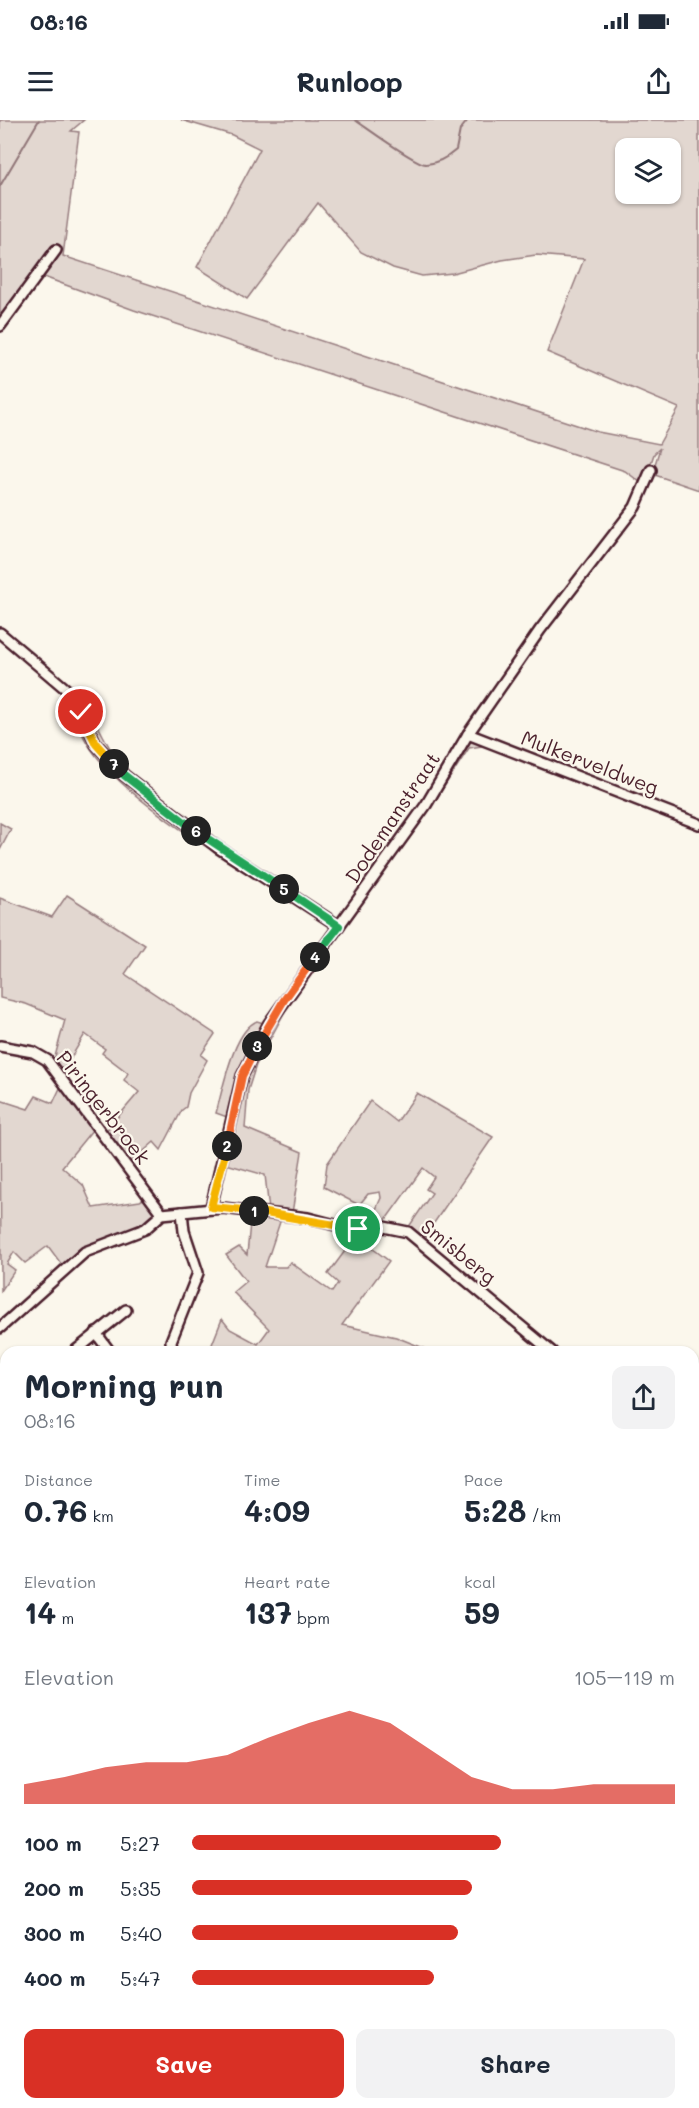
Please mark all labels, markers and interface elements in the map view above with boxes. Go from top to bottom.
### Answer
text: 08:16 [30,7,88,36]
text: Runloop [296,64,403,99]
icon: menu [24,65,57,98]
icon: share [642,65,675,98]
map controls [615,138,681,204]
button: layers [615,138,681,204]
pin [55,686,106,737]
icon: check [64,695,97,728]
street label: Mulkerveldweg [518,724,662,800]
street label: Dodemanstraat [339,747,445,887]
pin: 7 [99,749,129,779]
text: 7 [110,753,118,774]
pin: 6 [181,816,211,846]
text: 6 [191,820,201,841]
pin: 5 [269,874,299,904]
text: 5 [279,878,289,899]
pin: 4 [300,942,330,972]
text: 4 [310,946,320,967]
pin: 3 [242,1031,272,1061]
text: 3 [252,1035,262,1056]
street label: Piringerbroek [52,1045,156,1169]
pin: 2 [212,1131,242,1161]
text: 2 [223,1135,231,1156]
pin: 1 [239,1196,269,1226]
text: 1 [250,1200,258,1221]
pin [332,1203,383,1254]
icon: arrive [341,1212,374,1245]
street label: Smisberg [416,1213,502,1289]
text: Morning run [24,1363,224,1406]
button: share [612,1366,675,1429]
text: 08:16 [24,1407,76,1433]
text: Distance [24,1469,93,1490]
text: Time [244,1469,280,1490]
text: Pace [464,1469,503,1490]
text: 0.76 [24,1490,87,1530]
text: 4:09 [244,1490,310,1530]
text: 5:28 [464,1490,526,1530]
text: km [87,1505,114,1526]
text: /km [526,1505,561,1526]
text: Elevation [24,1571,96,1592]
text: Heart rate [244,1571,330,1592]
text: kcal [464,1571,496,1592]
text: 14 [24,1592,56,1632]
text: 137 [244,1592,292,1632]
text: 59 [464,1592,500,1632]
text: m [56,1607,74,1628]
text: bpm [292,1607,330,1628]
text: Elevation [24,1664,114,1690]
text: 105–119 m [574,1664,675,1690]
text: 100 m [24,1830,82,1856]
text: 5:27 [120,1830,160,1856]
text: 200 m [24,1875,84,1901]
text: 5:35 [120,1875,161,1901]
text: 300 m [24,1920,85,1946]
text: 5:40 [120,1920,162,1946]
text: 400 m [24,1965,85,1991]
text: 5:47 [120,1965,161,1991]
button: Save [24,2029,344,2098]
button: Share [356,2029,675,2098]

